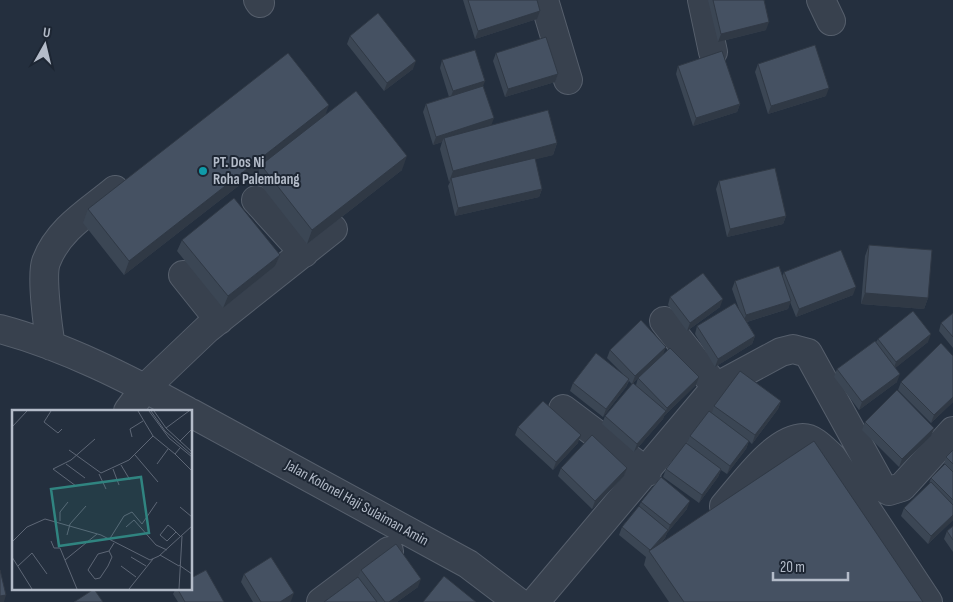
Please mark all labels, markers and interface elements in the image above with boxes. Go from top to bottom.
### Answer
north arrow [20,20,70,70]
text: U [42,24,52,42]
place label: PT. Dos Ni Roha Palembang [213,153,300,189]
marker: PT. Dos Ni Roha Palembang [197,165,209,177]
inset map [12,410,192,590]
street label: Jalan Kolonel Haji Sulaiman Amin [281,455,432,550]
scale bar [773,550,848,582]
text: 20 m [780,558,805,577]

